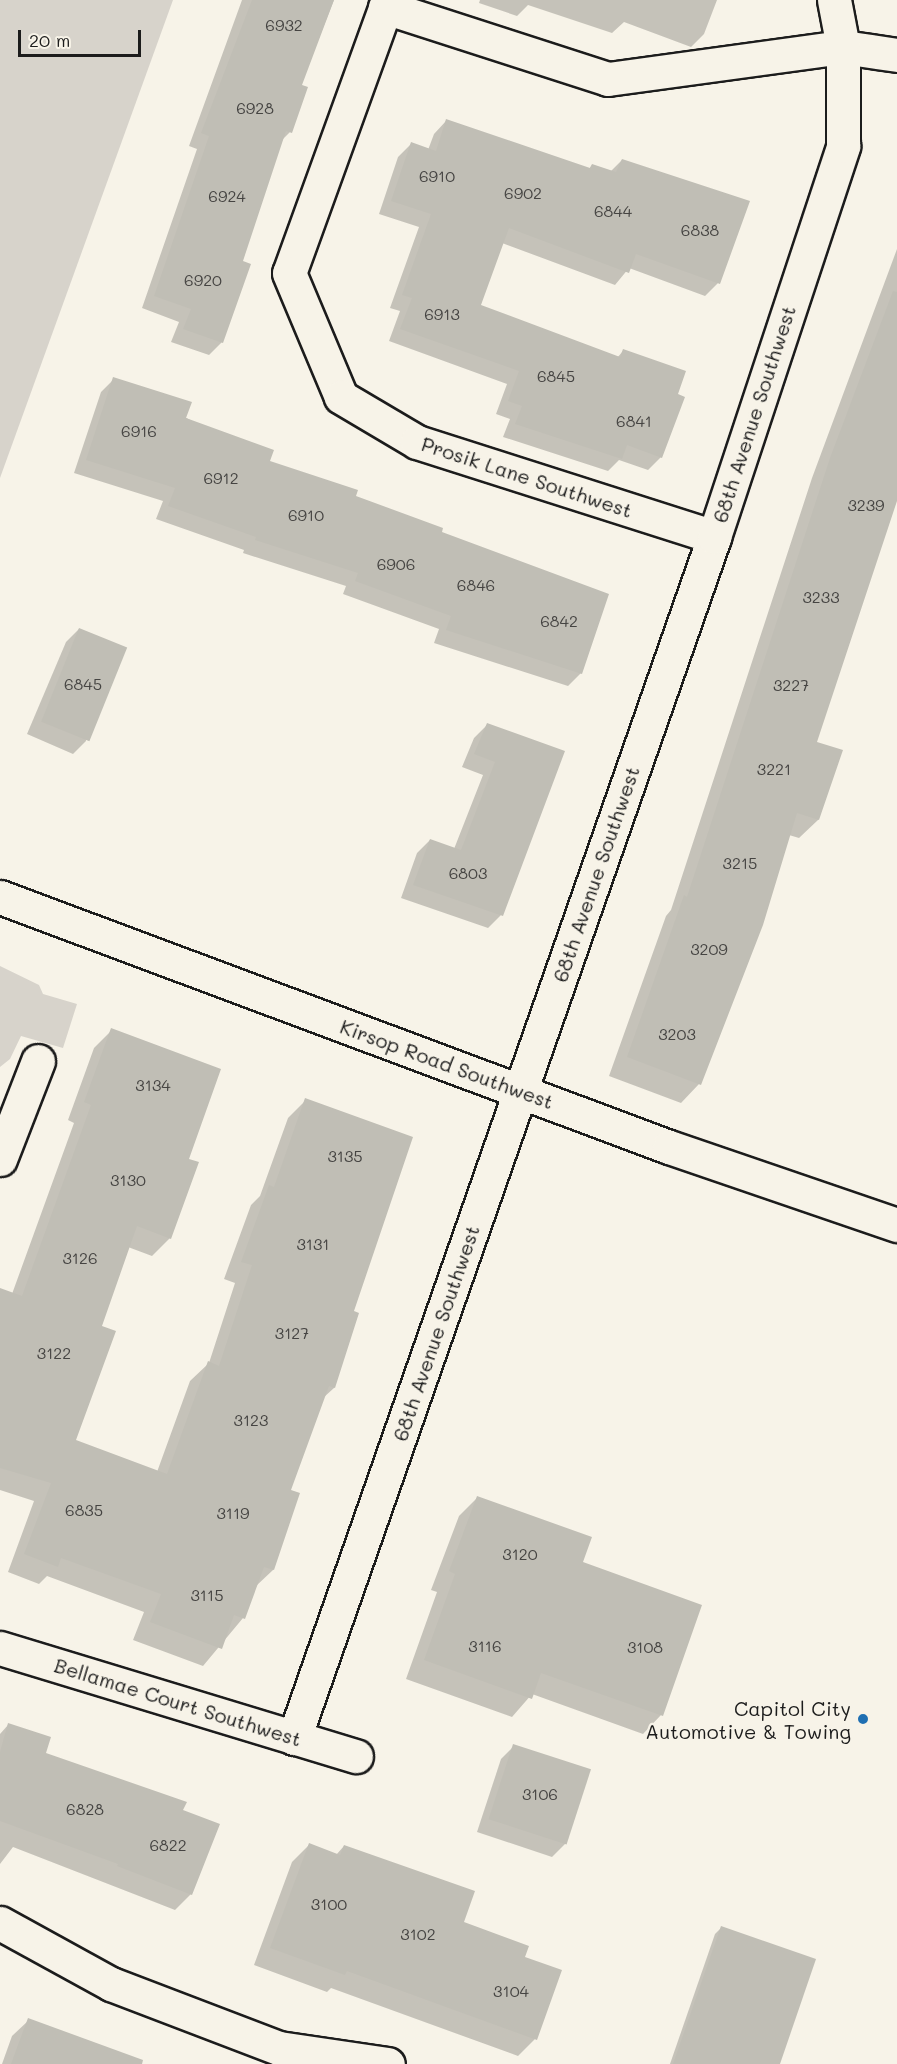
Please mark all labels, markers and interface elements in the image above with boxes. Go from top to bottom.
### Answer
house number: 6932 [265,15,303,35]
scale bar [21,18,144,56]
text: 20 m [29,28,70,52]
house number: 6928 [236,98,274,118]
house number: 6910 [419,166,455,186]
house number: 6902 [504,183,542,203]
house number: 6924 [208,186,246,206]
house number: 6844 [594,201,632,221]
house number: 6838 [681,220,719,240]
house number: 6920 [184,270,222,290]
street label: 68th Avenue Southwest [708,302,800,526]
house number: 6913 [424,304,460,324]
house number: 6845 [537,366,575,386]
house number: 6841 [616,411,652,431]
house number: 6916 [121,421,157,441]
street label: Prosik Lane Southwest [418,432,636,522]
house number: 6912 [203,468,239,488]
house number: 3239 [847,495,885,515]
house number: 6910 [288,505,324,525]
house number: 6906 [377,554,415,574]
house number: 6846 [457,575,495,595]
house number: 3233 [802,587,840,607]
house number: 6842 [540,611,578,631]
house number: 6845 [64,674,102,694]
house number: 3227 [773,675,809,695]
house number: 3221 [757,759,791,779]
street label: 68th Avenue Southwest [548,763,644,985]
house number: 3215 [723,853,757,873]
house number: 6803 [449,863,487,883]
house number: 3209 [690,939,728,959]
street label: Kirsop Road Southwest [337,1014,557,1114]
house number: 3203 [658,1024,696,1044]
house number: 3134 [135,1075,171,1095]
house number: 3135 [327,1146,363,1166]
house number: 3130 [110,1170,146,1190]
street label: 68th Avenue Southwest [388,1222,484,1444]
house number: 3131 [296,1234,330,1254]
house number: 3126 [62,1248,98,1268]
house number: 3127 [275,1323,309,1343]
house number: 3122 [37,1343,71,1363]
house number: 3123 [234,1410,268,1430]
house number: 6835 [65,1500,103,1520]
house number: 3119 [216,1503,250,1523]
house number: 3120 [502,1544,538,1564]
house number: 3115 [190,1585,224,1605]
house number: 3116 [468,1636,502,1656]
house number: 3108 [627,1637,663,1657]
street label: Bellamae Court Southwest [51,1653,305,1751]
place label: Capitol City Automotive & Towing [645,1696,851,1743]
marker: Capitol City Automotive & Towing [856,1712,870,1726]
house number: 3106 [522,1784,558,1804]
house number: 6828 [66,1799,104,1819]
house number: 6822 [149,1835,187,1855]
house number: 3100 [311,1894,347,1914]
house number: 3102 [400,1924,436,1944]
house number: 3104 [493,1981,529,2001]

